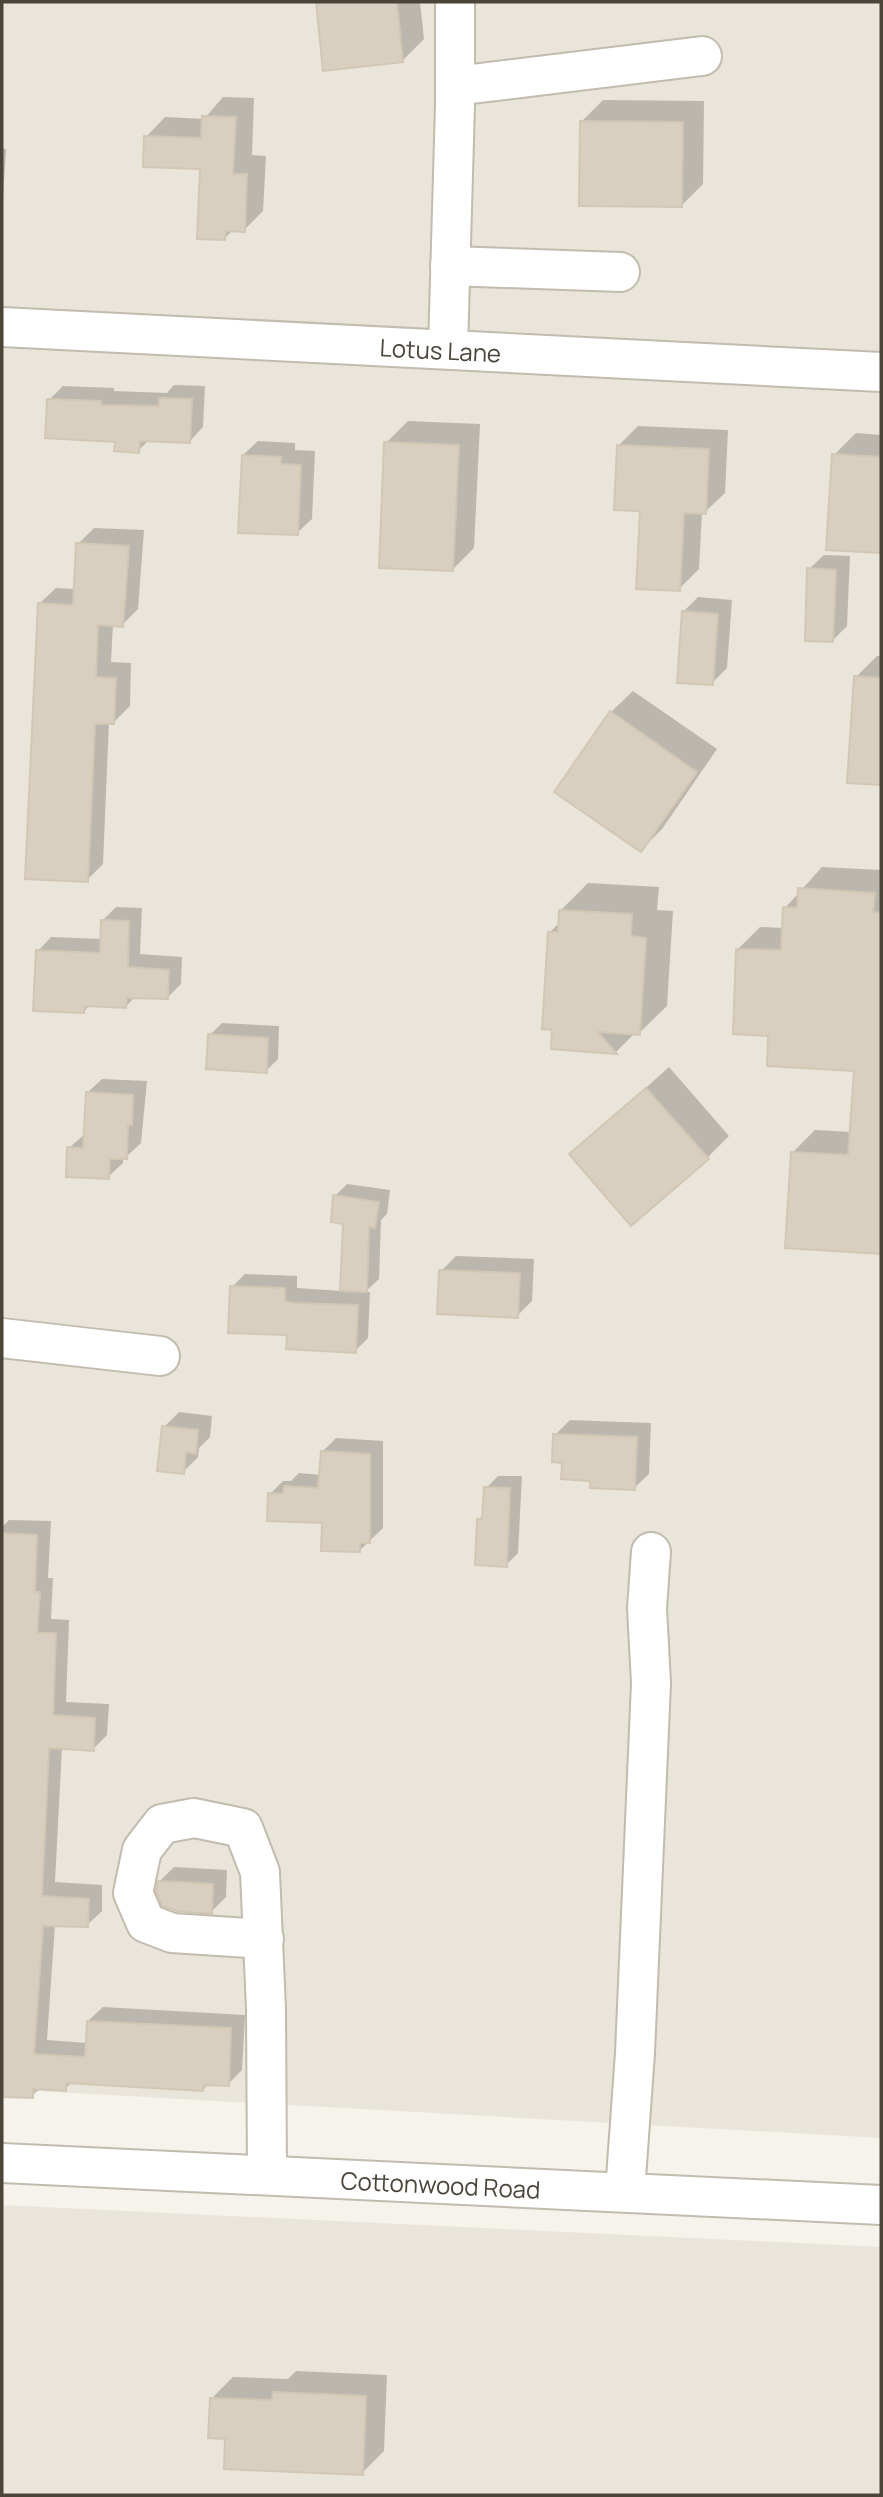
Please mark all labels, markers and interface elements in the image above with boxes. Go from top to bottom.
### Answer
street label: Lotus Lane [379,330,502,369]
street label: Cottonwood Road [340,2163,541,2205]

